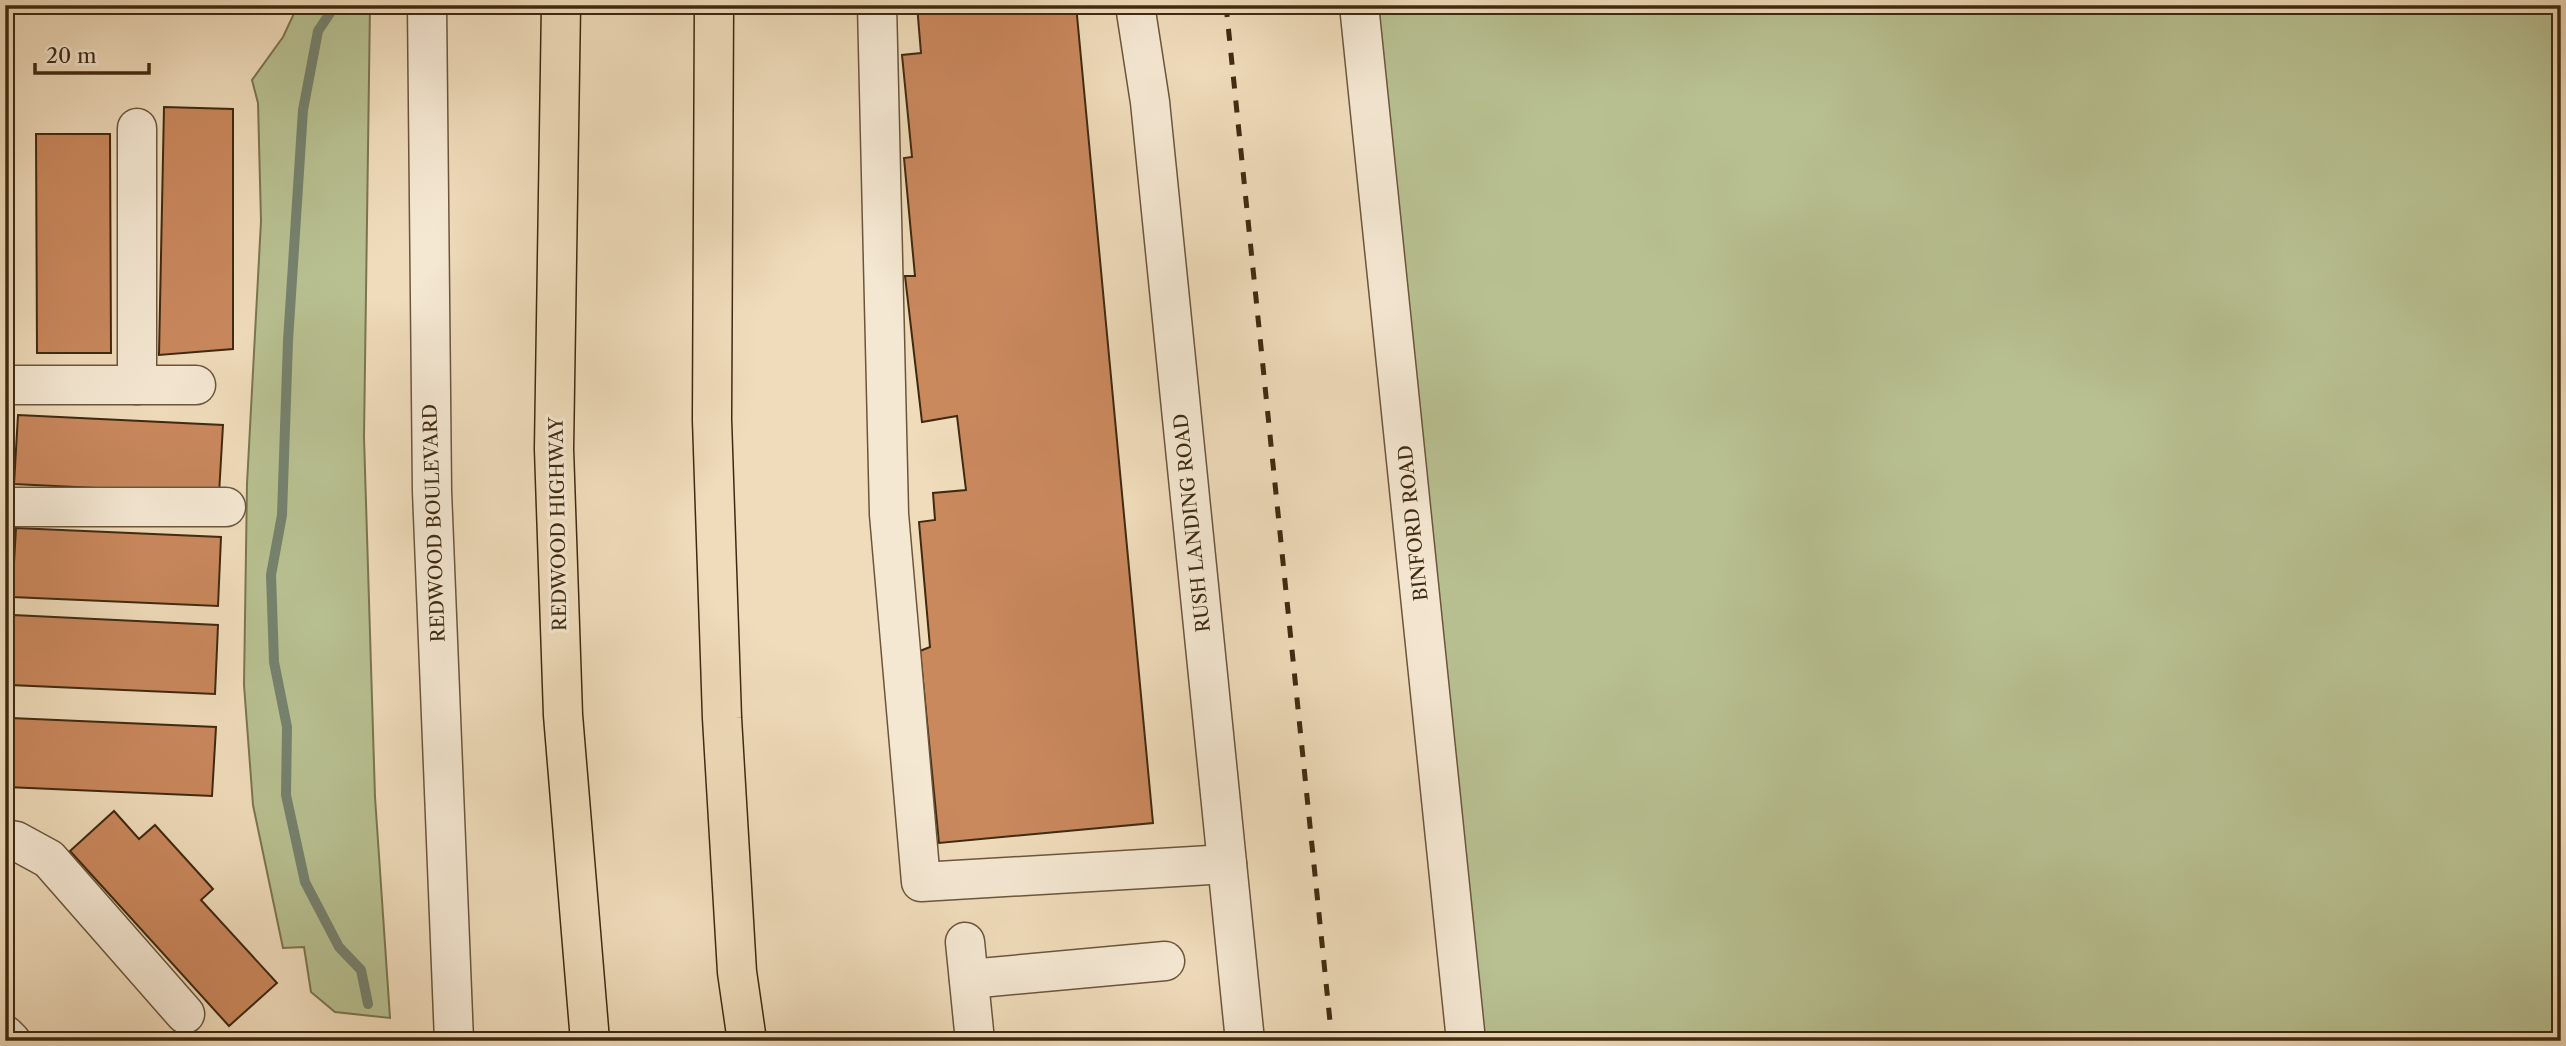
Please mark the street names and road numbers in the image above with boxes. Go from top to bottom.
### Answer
street label: REDWOOD BOULEVARD [418,403,450,643]
street label: RUSH LANDING ROAD [1169,413,1215,633]
street label: REDWOOD HIGHWAY [545,416,571,631]
street label: BINFORD ROAD [1393,444,1433,602]

